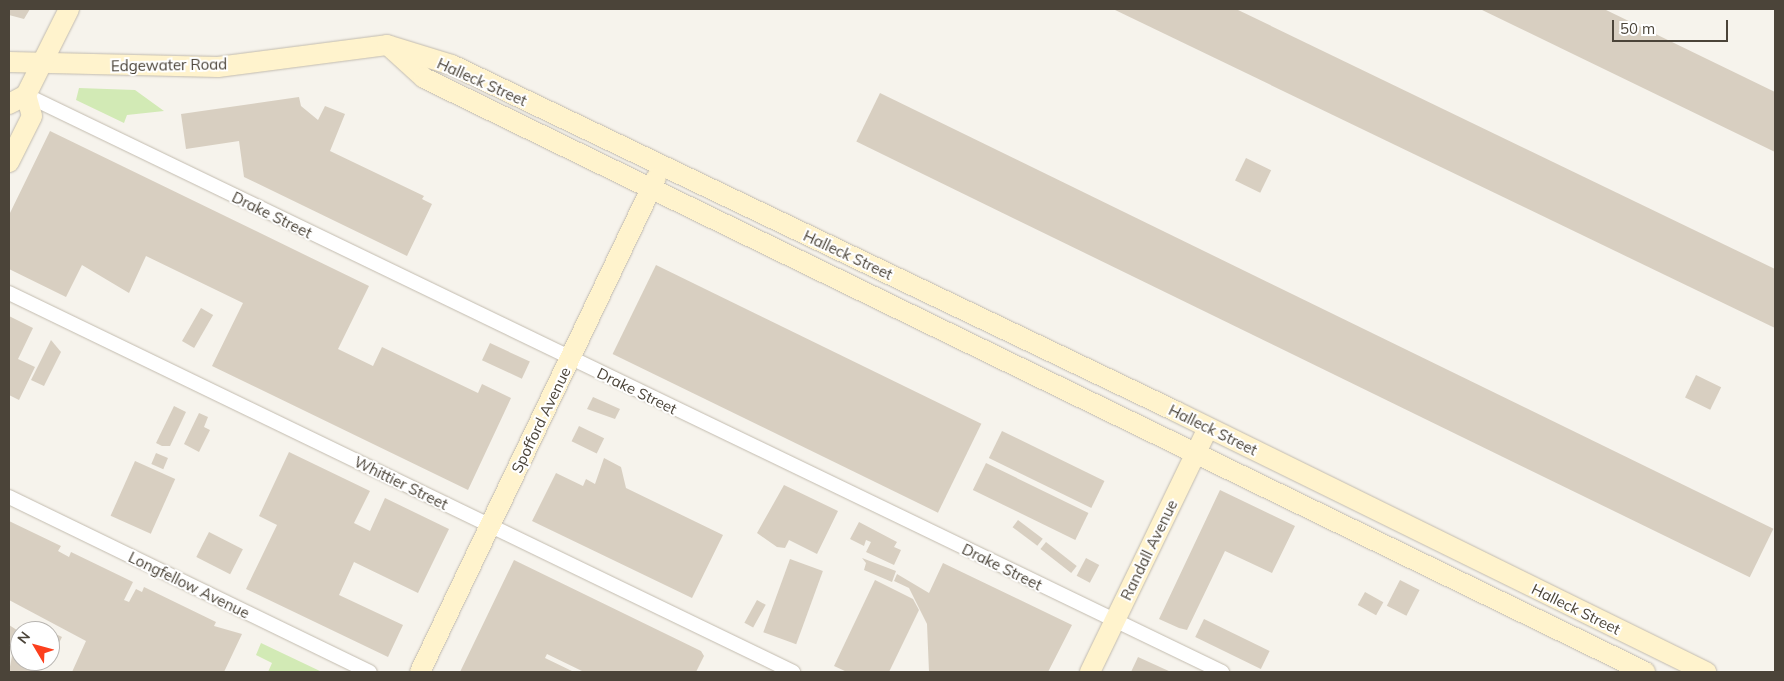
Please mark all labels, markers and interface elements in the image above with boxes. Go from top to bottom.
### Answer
scale bar [1614,10,1730,42]
text: 50 m [1620,19,1655,38]
street label: Halleck Street [434,54,530,110]
street label: Edgewater Road [111,55,227,75]
street label: Drake Street [229,188,315,242]
street label: Halleck Street [801,226,895,284]
street label: Spofford Avenue [508,364,574,476]
street label: Drake Street [594,364,680,418]
street label: Halleck Street [1166,401,1260,459]
street label: Whittier Street [351,453,451,513]
street label: Randall Avenue [1117,497,1181,603]
street label: Drake Street [959,540,1045,594]
street label: Longfellow Avenue [126,548,252,622]
street label: Halleck Street [1529,580,1623,638]
north arrow [10,621,60,671]
text: N [13,628,34,647]

